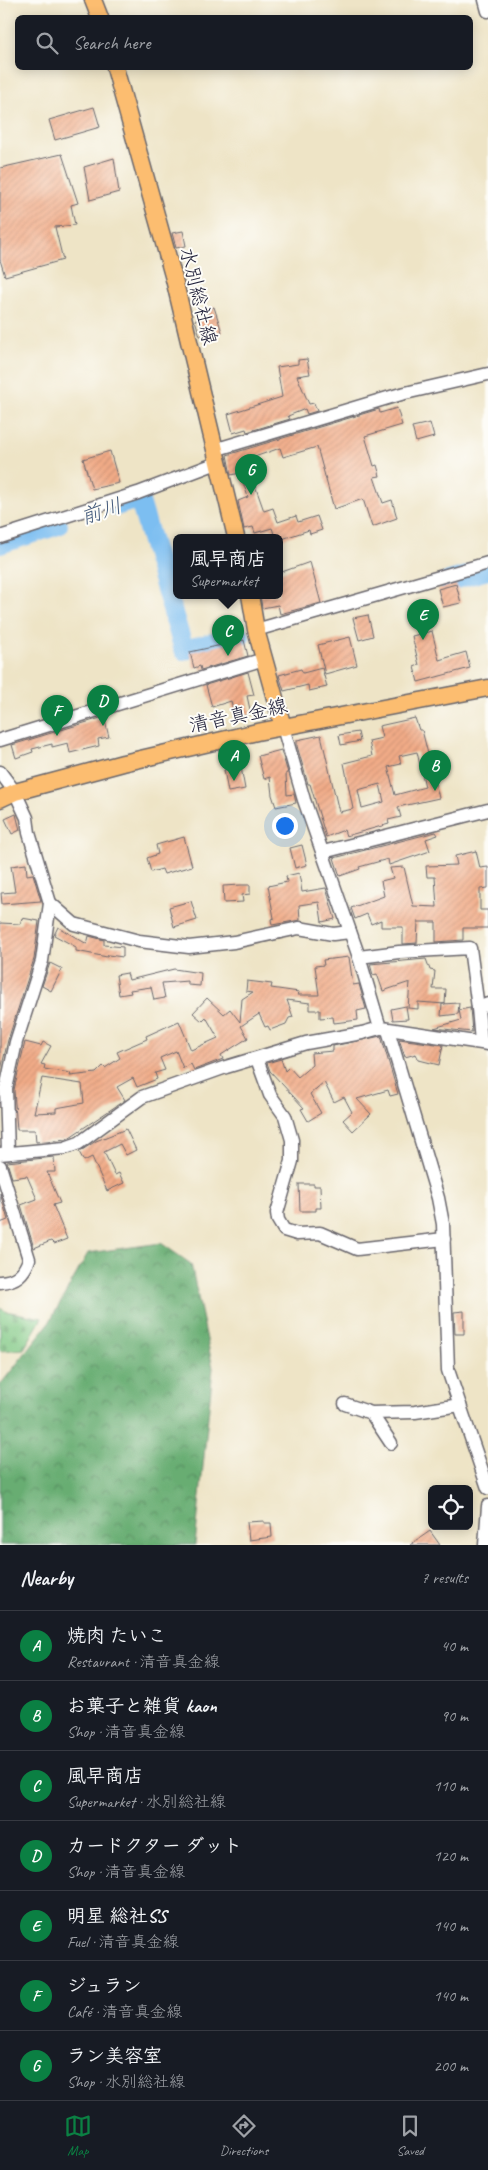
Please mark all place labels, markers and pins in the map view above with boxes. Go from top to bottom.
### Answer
pin: G [235,454,267,495]
pin: E [407,599,439,640]
pin: C [212,615,244,656]
pin: D [87,685,119,726]
pin: F [41,695,73,736]
pin: A [218,740,250,781]
pin: B [419,750,451,791]

